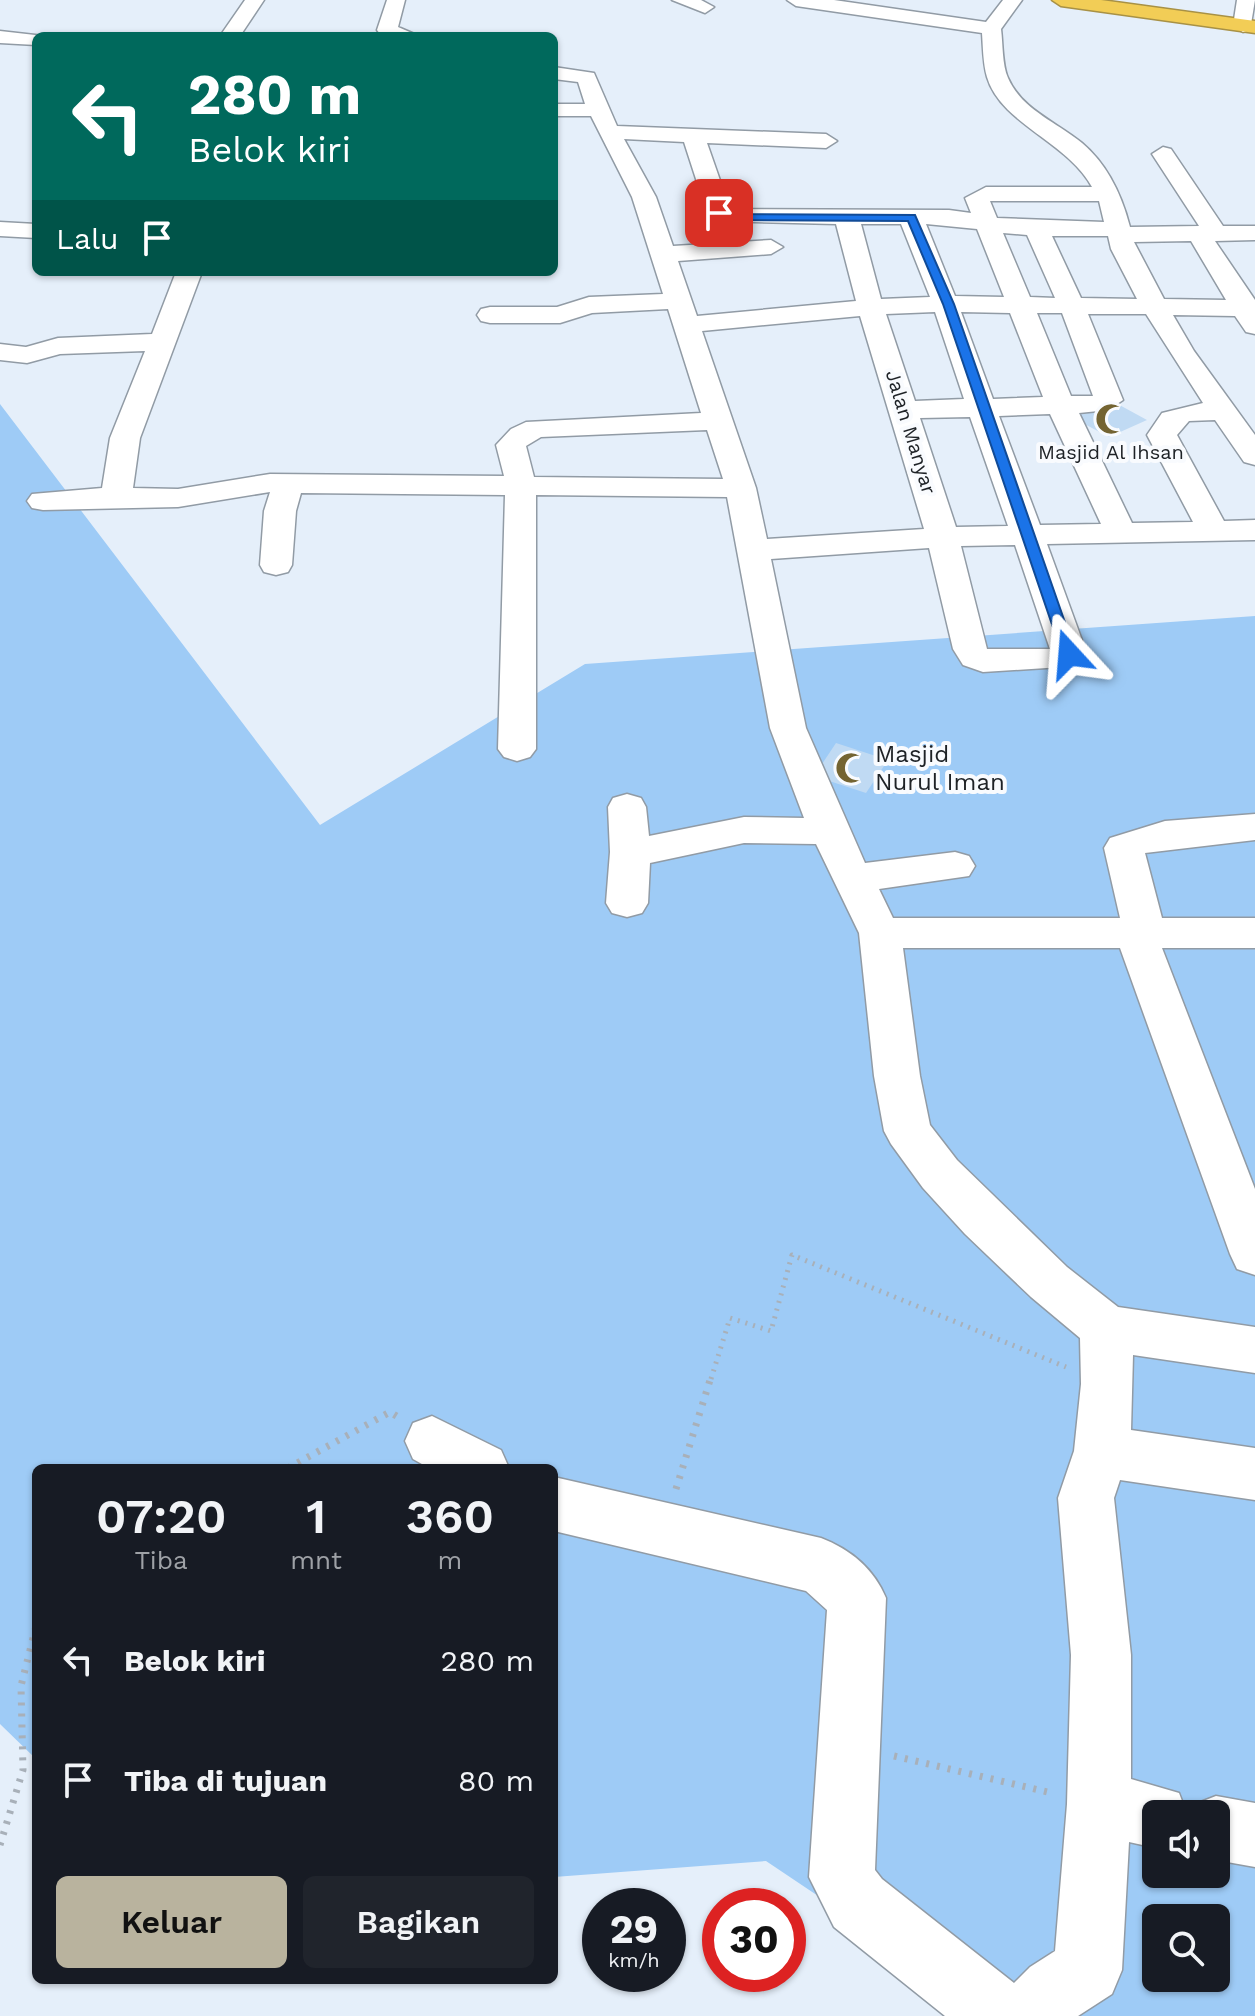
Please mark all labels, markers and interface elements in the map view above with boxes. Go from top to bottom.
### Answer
text: 280 m [188,62,361,128]
icon: left [56,64,160,168]
text: Belok kiri [188,129,351,171]
pin [685,179,753,247]
icon: arrive [697,191,741,235]
icon: arrive [135,216,179,260]
text: Lalu [56,221,119,256]
street label: Jalan Manyar [881,367,941,497]
mosque icon: Masjid Al Ihsan [1094,402,1128,436]
place label: Masjid Al Ihsan [1038,440,1184,464]
position arrow [1027,612,1111,696]
place label: Masjid Nurul Iman [875,740,1005,796]
mosque icon: Masjid Nurul Iman [834,751,868,785]
text: 07:20 [96,1488,226,1545]
text: 1 [306,1488,326,1545]
text: 360 [406,1488,494,1545]
text: Tiba [135,1545,188,1575]
text: mnt [290,1545,342,1575]
text: m [438,1545,462,1575]
icon: left [56,1638,100,1682]
text: Belok kiri [124,1643,266,1678]
text: 280 m [441,1643,534,1678]
icon: arrive [56,1758,100,1802]
text: Tiba di tujuan [124,1763,327,1798]
text: 80 m [458,1763,534,1798]
map controls [1142,1800,1230,1992]
button: sound [1142,1800,1230,1888]
button: Keluar [56,1876,287,1968]
button: Bagikan [303,1876,534,1968]
speed limit sign: 30 [702,1888,806,1992]
button: search [1142,1904,1230,1992]
text: 29 [610,1906,658,1953]
text: km/h [608,1948,660,1972]

